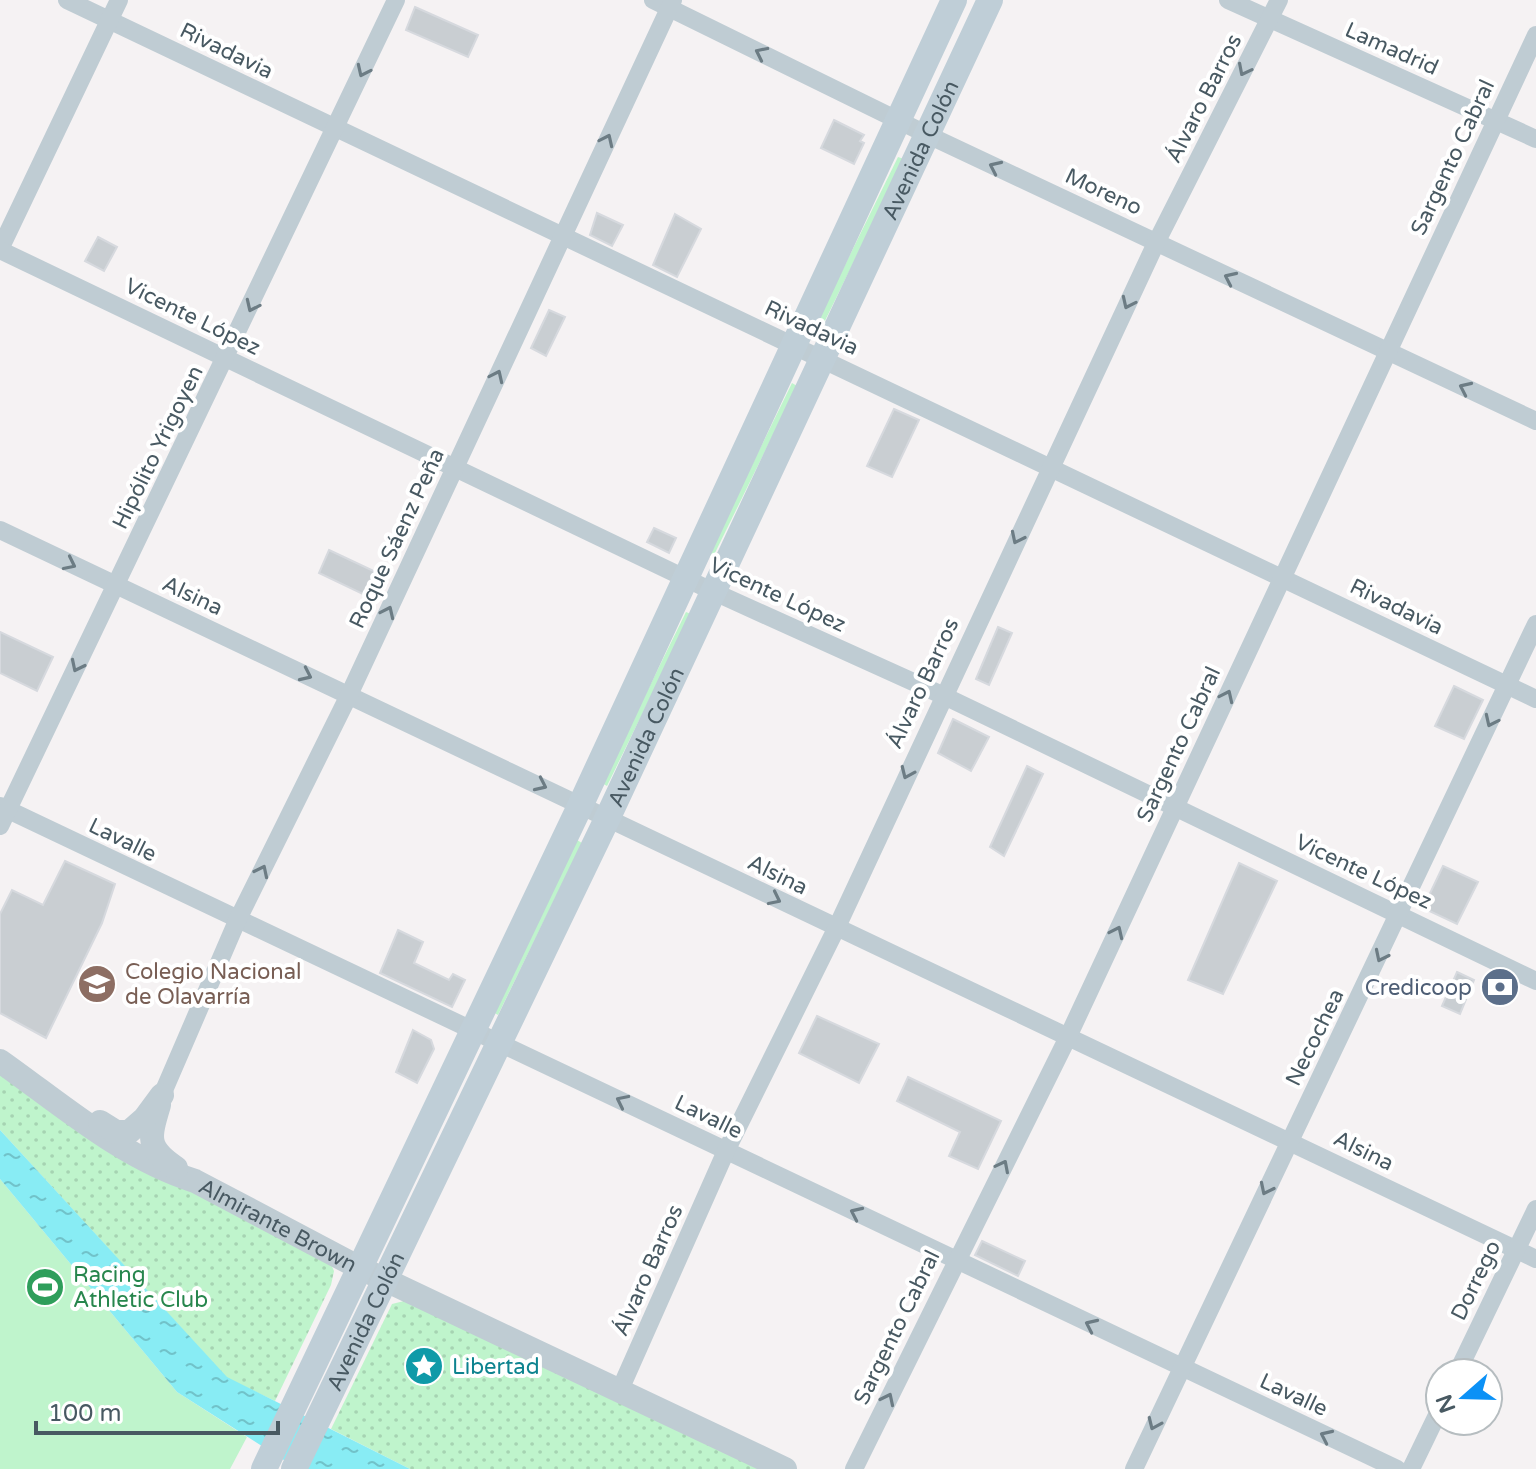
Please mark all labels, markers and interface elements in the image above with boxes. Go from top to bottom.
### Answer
street label: Rivadavia [176,17,277,85]
street label: Lamadrid [1341,17,1442,81]
street label: Álvaro Barros [1159,29,1247,167]
one-way arrow [755,47,770,62]
one-way arrow [1239,61,1254,76]
one-way arrow [357,62,373,77]
street label: Avenida Colón [877,76,965,224]
street label: Sargento Cabral [1405,76,1500,239]
one-way arrow [597,133,613,148]
one-way arrow [988,161,1003,177]
street label: Moreno [1061,163,1146,221]
one-way arrow [1224,272,1238,288]
street label: Vicente López [121,273,265,361]
one-way arrow [1122,294,1138,309]
street label: Rivadavia [760,295,863,361]
one-way arrow [246,297,262,312]
street label: Hipólito Yrigoyen [107,362,209,533]
one-way arrow [487,369,503,384]
one-way arrow [1459,382,1473,398]
street label: Roque Sáenz Peña [344,444,450,633]
one-way arrow [1012,529,1027,544]
street label: Vicente López [705,552,850,638]
one-way arrow [62,554,77,570]
street label: Alsina [158,571,227,621]
street label: Rivadavia [1346,573,1447,641]
one-way arrow [378,605,394,620]
street label: Álvaro Barros [880,614,964,753]
one-way arrow [71,657,87,672]
street label: Avenida Colón [603,663,690,811]
street label: Sargento Cabral [1131,663,1226,826]
one-way arrow [297,665,312,681]
one-way arrow [1217,690,1233,705]
one-way arrow [1485,712,1501,727]
one-way arrow [900,765,916,779]
one-way arrow [533,775,547,791]
street label: Lavalle [84,812,161,867]
street label: Vicente López [1291,829,1436,915]
street label: Alsina [743,849,812,901]
one-way arrow [252,864,268,879]
one-way arrow [766,889,781,905]
one-way arrow [1107,926,1123,941]
one-way arrow [1375,947,1391,962]
place label: Colegio Nacional de Olavarría [125,959,302,1010]
school or university icon: Colegio Nacional de Olavarría [76,963,118,1005]
bank icon: Credicoop [1479,966,1521,1008]
place label: Credicoop [1365,975,1472,1001]
street label: Necochea [1280,985,1350,1090]
street label: Lavalle [670,1089,747,1144]
one-way arrow [615,1095,630,1111]
street label: Alsina [1329,1125,1398,1177]
one-way arrow [993,1159,1009,1174]
street label: Almirante Brown [194,1173,361,1278]
one-way arrow [1260,1181,1276,1196]
street label: Álvaro Barros [606,1200,688,1340]
one-way arrow [850,1207,865,1223]
street label: Dorrego [1445,1236,1506,1325]
street label: Sargento Cabral [848,1246,946,1409]
street label: Avenida Colón [322,1248,411,1395]
place label: Racing Athletic Club [73,1262,208,1313]
sports icon: Racing Athletic Club [24,1266,66,1308]
one-way arrow [1085,1319,1100,1335]
place icon: Libertad [403,1345,445,1387]
place label: Libertad [452,1354,540,1380]
north arrow [1424,1357,1504,1437]
street label: Lavalle [1255,1368,1332,1422]
scale bar [36,1385,278,1435]
text: N [1431,1391,1461,1416]
one-way arrow [878,1392,894,1407]
text: 100 m [48,1399,122,1428]
one-way arrow [1148,1416,1164,1430]
one-way arrow [1320,1430,1335,1446]

